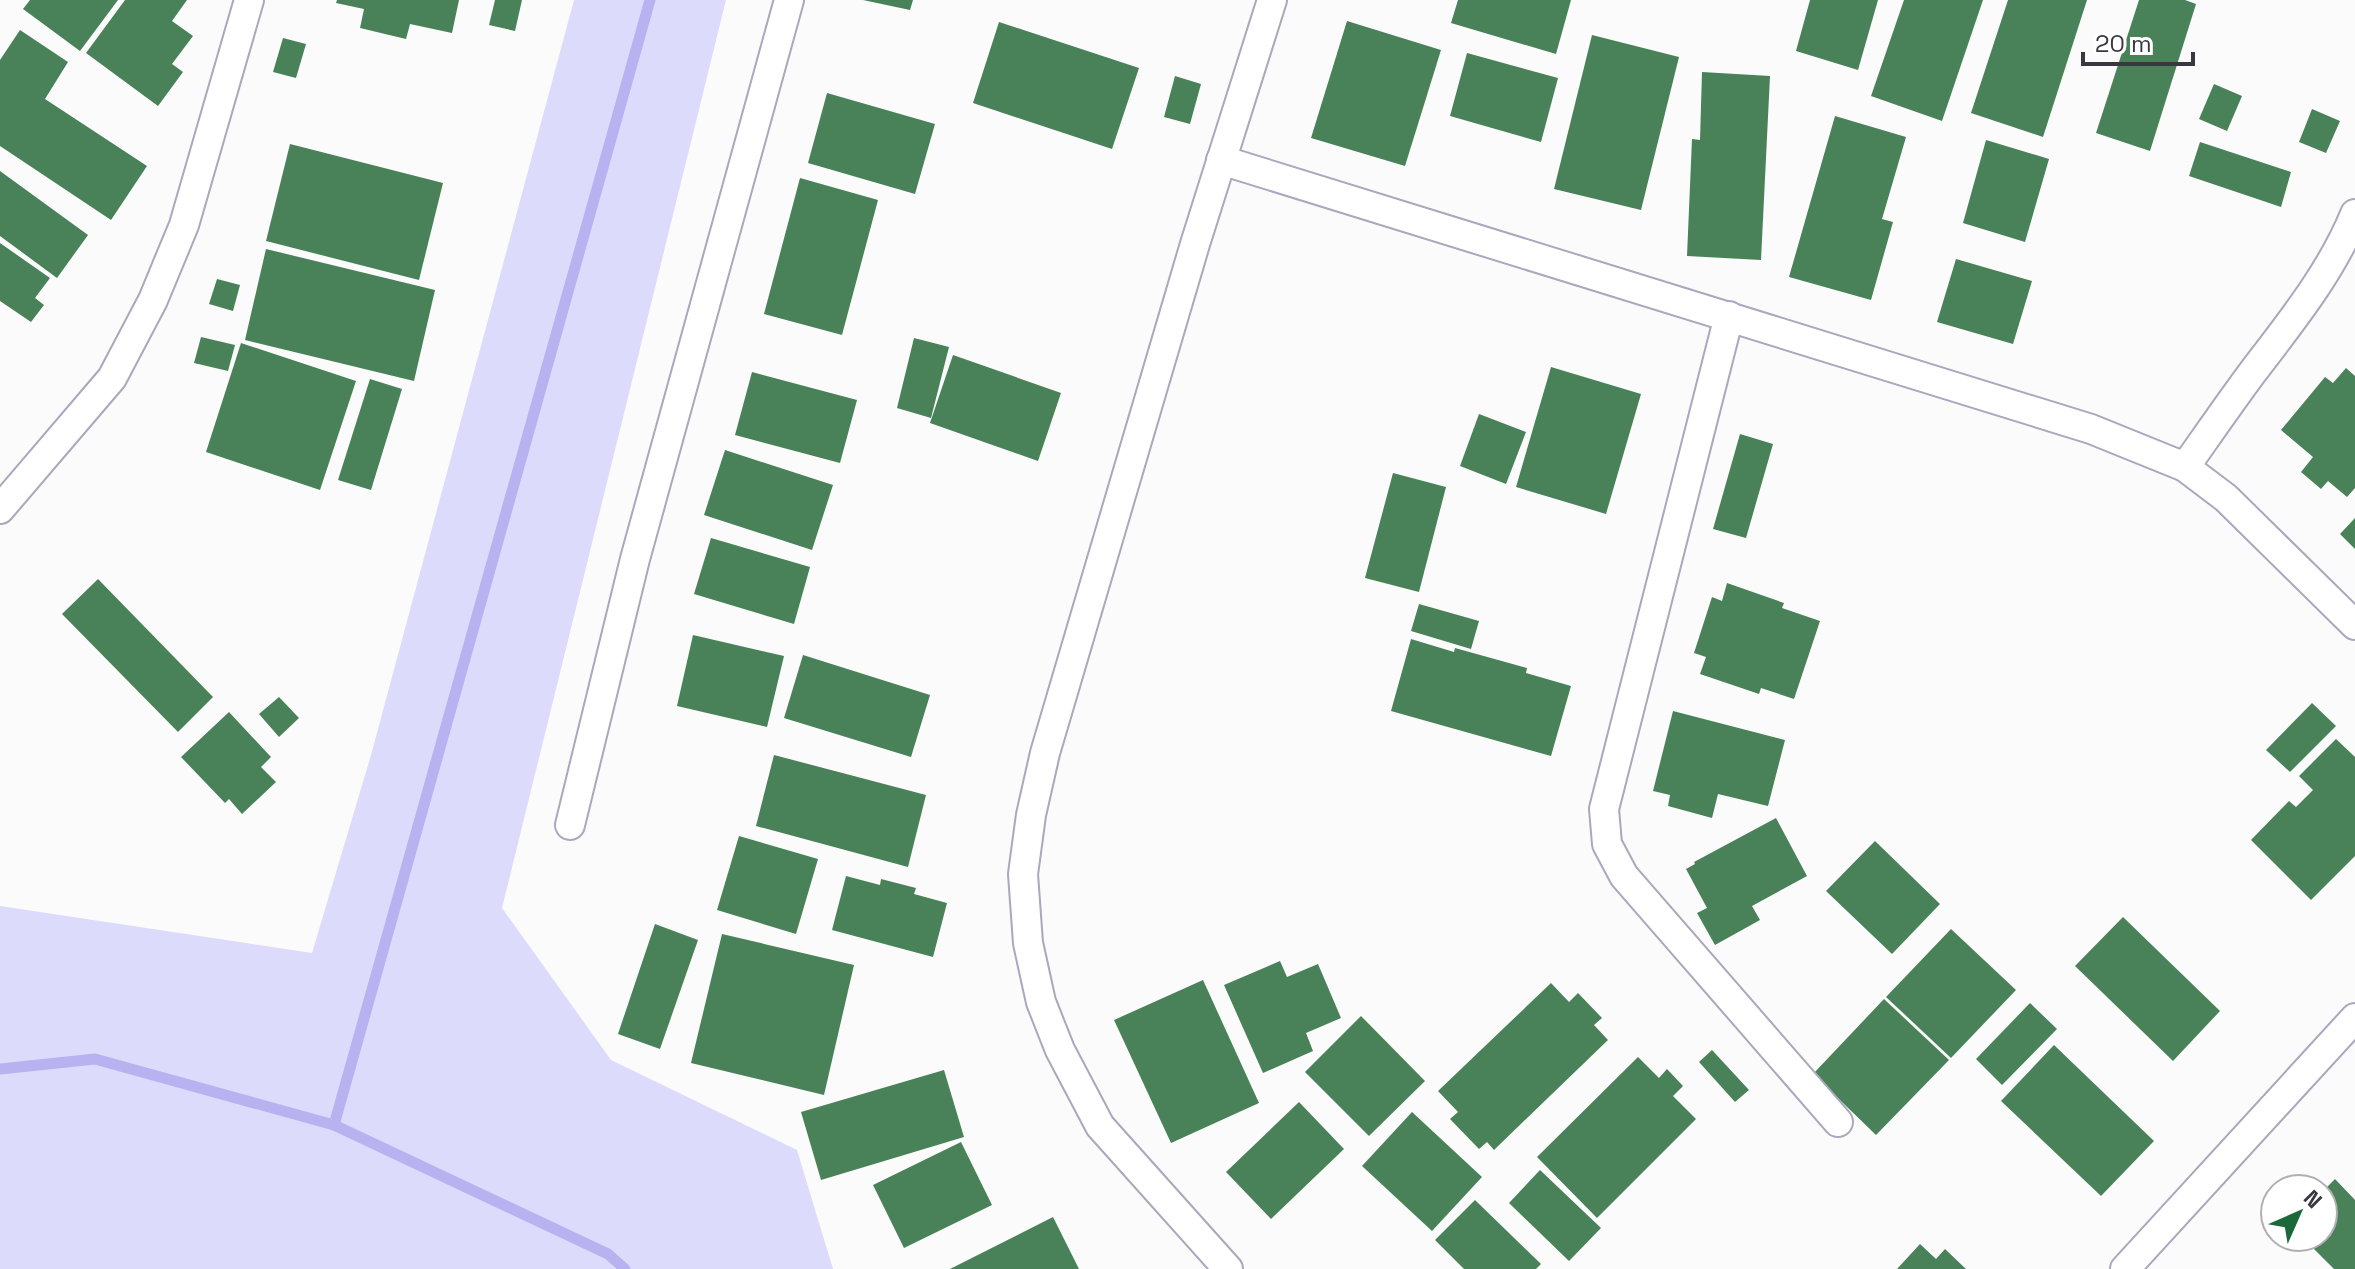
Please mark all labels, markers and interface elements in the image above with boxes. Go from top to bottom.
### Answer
scale bar [2083,16,2193,66]
text: 20 m [2095,28,2152,59]
north arrow [2259,1173,2339,1253]
text: N [2298,1184,2328,1214]

